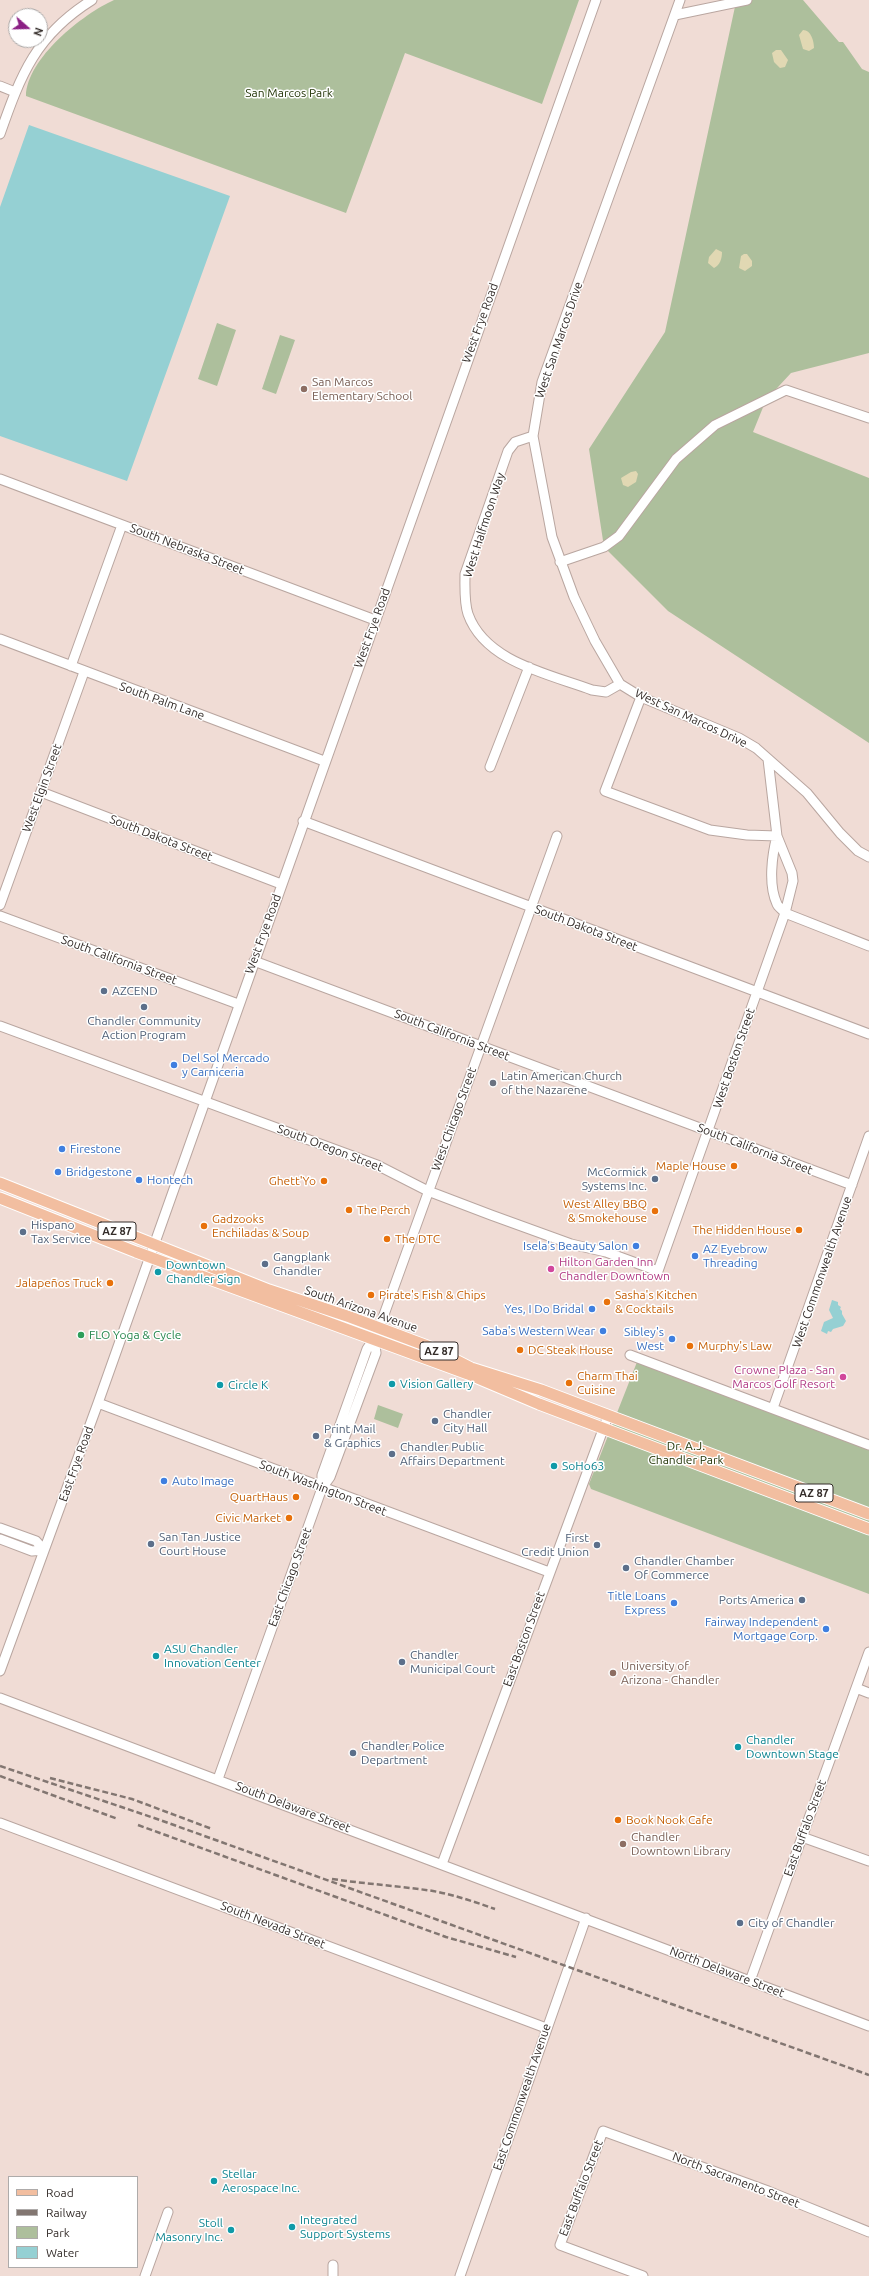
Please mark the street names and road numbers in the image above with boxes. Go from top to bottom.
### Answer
street label: West San Marcos Drive [532,280,586,400]
street label: West Frye Road [459,281,501,365]
street label: West Halfmoon Way [460,471,508,579]
street label: South Nebraska Street [128,521,246,577]
street label: West Frye Road [351,586,393,670]
street label: South Palm Lane [117,679,207,723]
street label: West San Marcos Drive [633,686,749,750]
street label: West Elgin Street [19,742,65,834]
street label: South Dakota Street [108,812,214,864]
street label: West Frye Road [242,892,284,976]
street label: South Dakota Street [533,902,639,954]
street label: South California Street [59,932,179,988]
street label: South California Street [392,1006,512,1064]
street label: West Boston Street [710,1006,758,1110]
street label: West Chicago Street [429,1065,479,1173]
street label: South California Street [695,1120,815,1178]
street label: South Oregon Street [275,1121,385,1175]
street label: West Commonwealth Avenue [789,1194,855,1350]
road number: AZ 87 [98,1222,136,1240]
street label: South Arizona Avenue [303,1283,419,1335]
road number: AZ 87 [420,1342,458,1360]
street label: East Frye Road [56,1424,96,1504]
street label: South Washington Street [257,1457,389,1519]
road number: AZ 87 [795,1484,833,1502]
street label: East Chicago Street [265,1525,315,1629]
street label: East Boston Street [500,1589,548,1689]
street label: South Delaware Street [234,1778,352,1836]
street label: East Buffalo Street [781,1778,829,1878]
street label: South Nevada Street [219,1898,327,1952]
street label: North Delaware Street [668,1943,786,2001]
street label: East Commonwealth Avenue [490,2022,554,2172]
street label: East Buffalo Street [556,2138,606,2238]
street label: North Sacramento Street [670,2149,802,2211]

